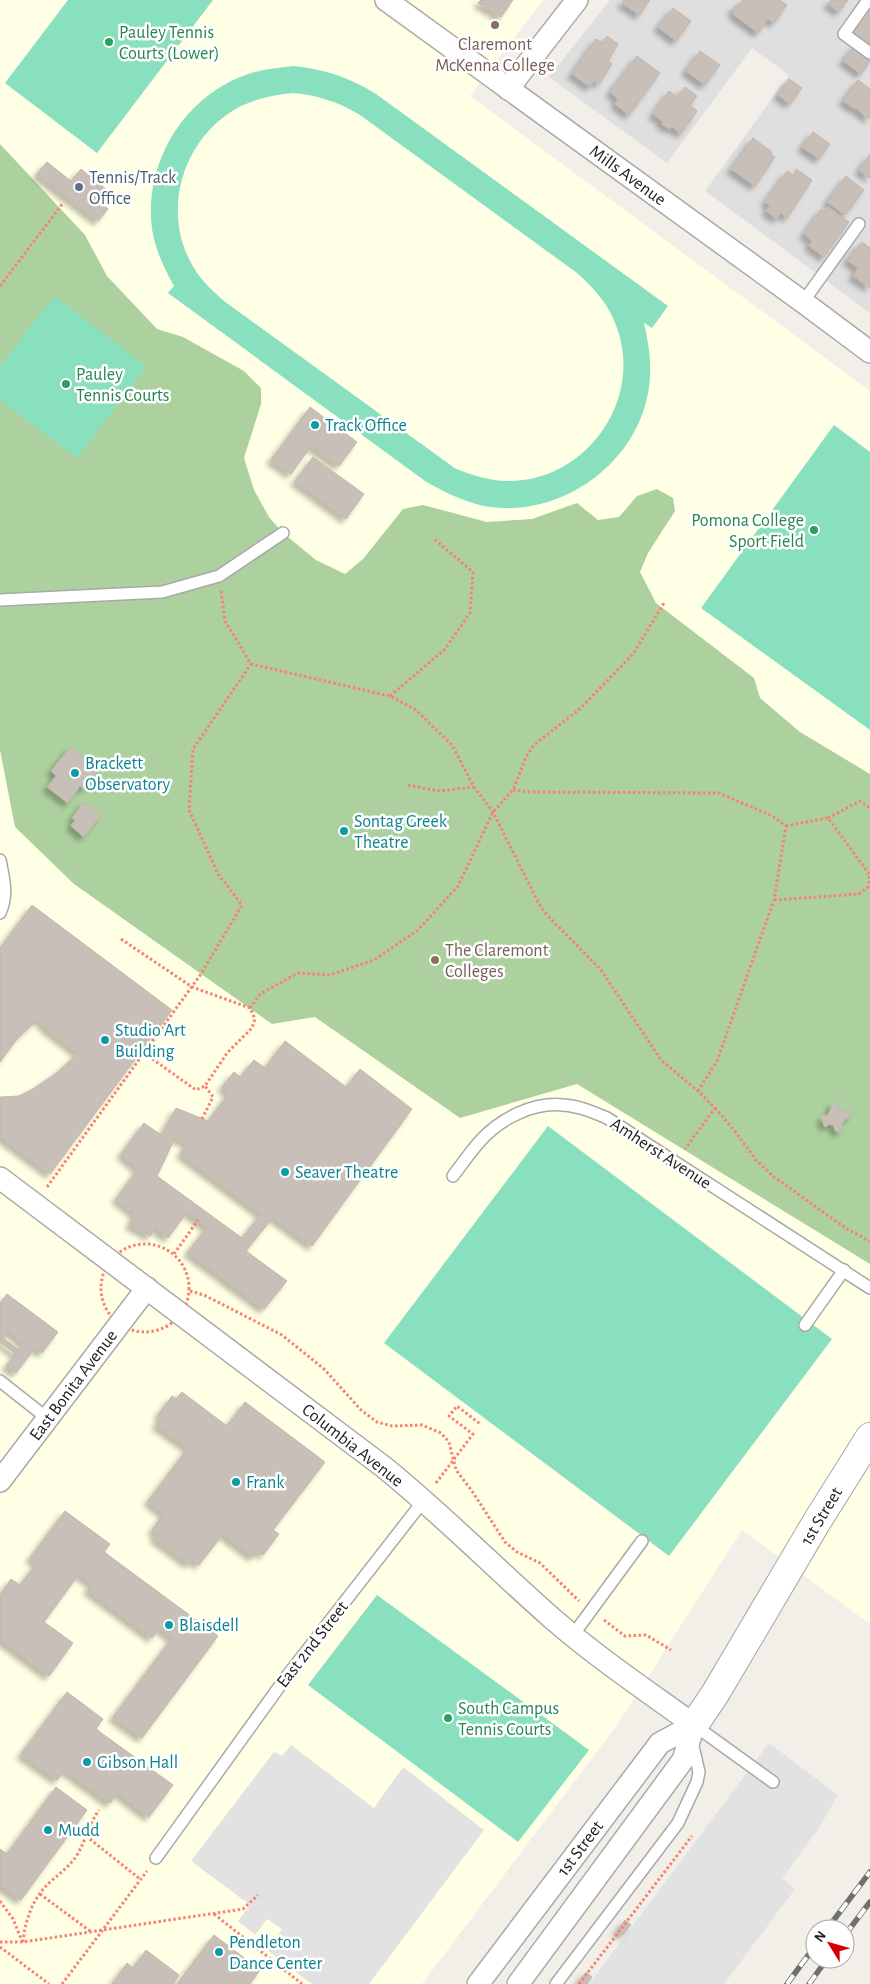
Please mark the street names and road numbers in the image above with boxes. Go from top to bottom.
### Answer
street label: Mills Avenue [586,142,669,209]
street label: Amherst Avenue [607,1115,714,1193]
street label: East Bonita Avenue [27,1327,121,1444]
street label: Columbia Avenue [298,1401,406,1491]
street label: 1st Street [798,1484,846,1549]
street label: East 2nd Street [274,1598,352,1691]
street label: 1st Street [554,1817,607,1880]

